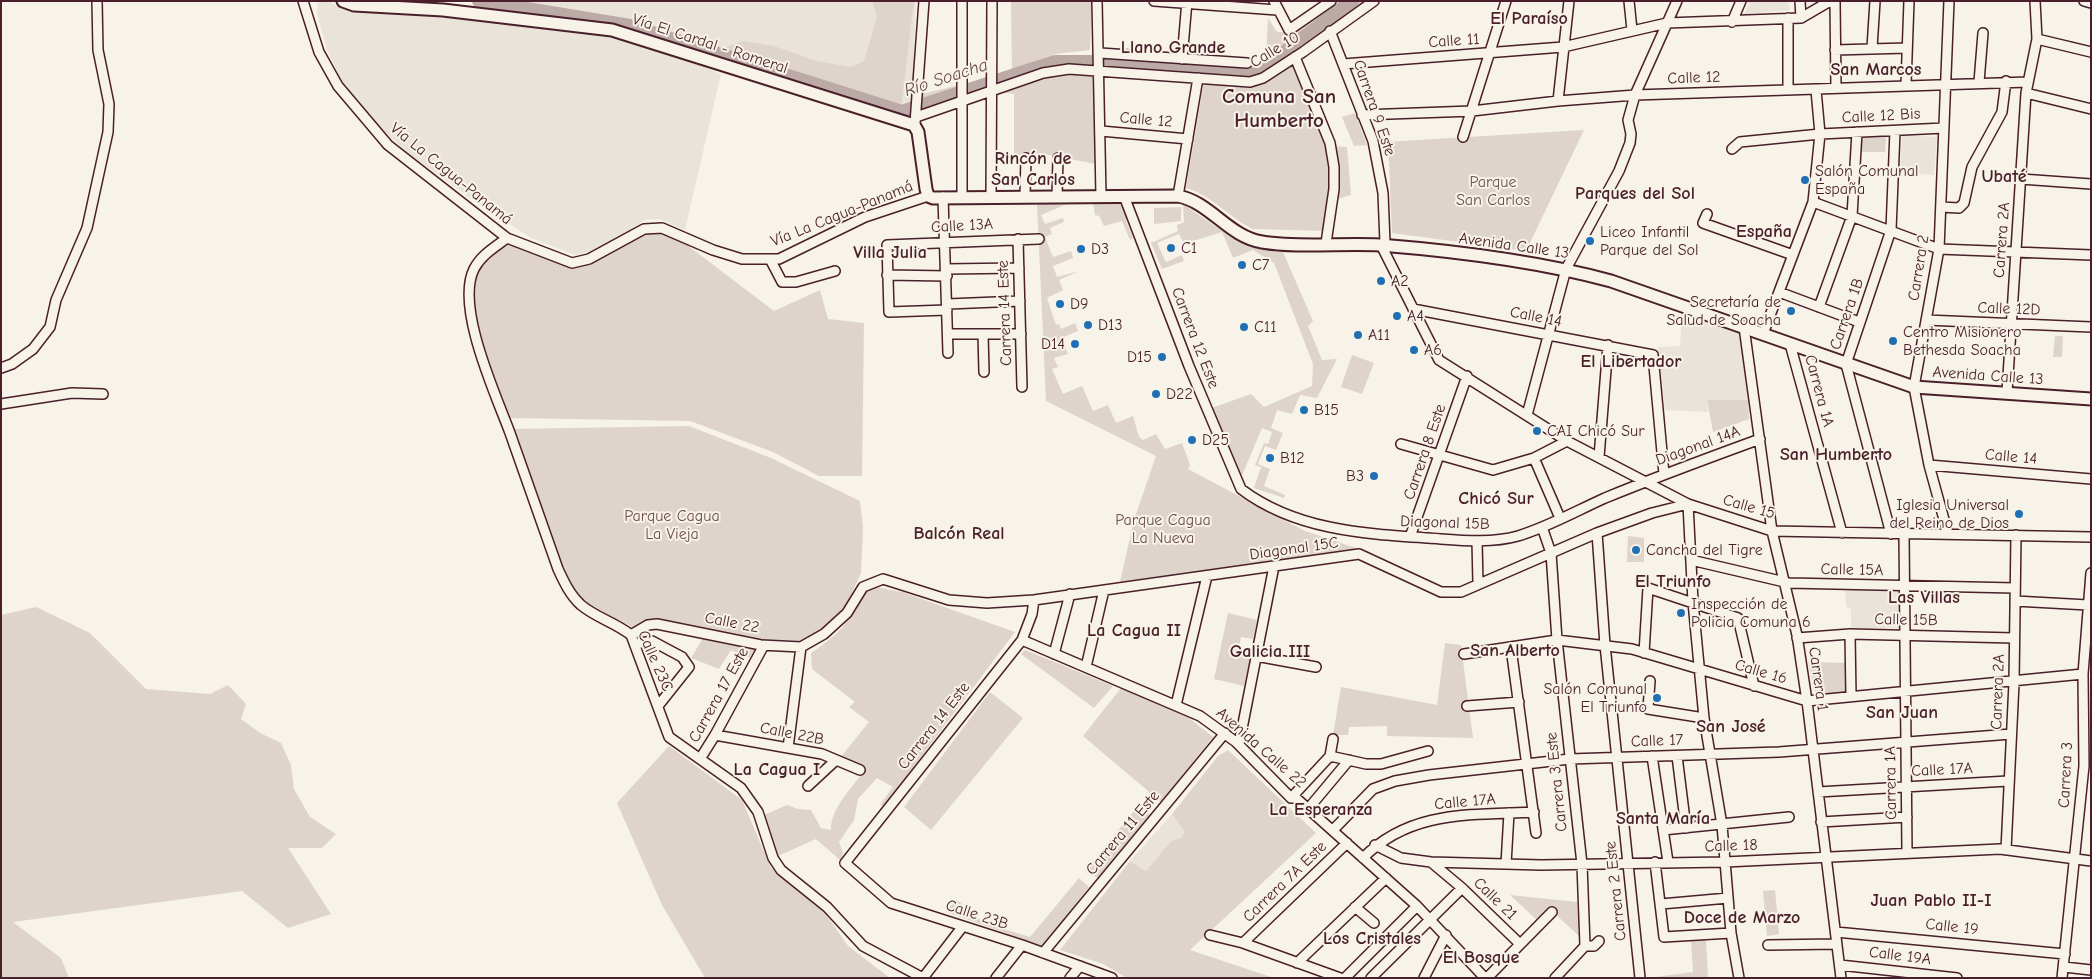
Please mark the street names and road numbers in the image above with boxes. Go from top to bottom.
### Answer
street label: Vía El Cardal - Romeral [630,10,790,78]
street label: Calle 10 [1247,28,1303,72]
street label: Calle 11 [1428,30,1480,52]
street label: Carrera 9 Este [1349,57,1399,159]
street label: Calle 12 [1667,67,1721,89]
street label: Calle 12 Bis [1841,104,1921,128]
street label: Calle 12 [1119,108,1173,132]
street label: Vía La Cagua-Panamá [386,119,516,229]
street label: Vía La Cagua-Panamá [768,177,916,251]
street label: Carrera 2A [1990,202,2014,278]
street label: Calle 13A [930,215,994,237]
street label: Avenida Calle 13 [1458,229,1570,263]
street label: Carrera 2 [1904,234,1934,302]
street label: Carrera 14 Este [994,260,1016,366]
street label: Carrera 1B [1826,276,1868,352]
street label: Carrera 12 Este [1167,285,1223,391]
street label: Calle 12D [1977,298,2041,320]
street label: Calle 14 [1508,303,1564,331]
street label: Carrera 1A [1800,353,1838,429]
street label: Avenida Calle 13 [1932,363,2044,389]
street label: Carrera 8 Este [1400,402,1450,502]
street label: Diagonal 14A [1653,422,1743,470]
street label: Calle 14 [1984,445,2038,469]
street label: Calle 15 [1721,490,1777,524]
street label: Diagonal 15B [1400,512,1490,534]
street label: Diagonal 15C [1248,533,1340,565]
street label: Calle 15A [1820,560,1884,580]
street label: Calle 22 [703,608,761,638]
street label: Calle 15B [1874,610,1938,630]
street label: Calle 23C [633,628,677,694]
street label: Carrera 17 Este [685,644,753,746]
street label: Carrera 1 [1804,646,1832,712]
street label: Carrera 2A [1987,654,2009,730]
street label: Calle 16 [1733,655,1789,689]
street label: Carrera 14 Este [894,678,974,774]
street label: Avenida Calle 22 [1212,704,1310,792]
street label: Calle 22B [758,718,826,750]
street label: Calle 17 [1631,730,1683,752]
street label: Carrera 3 Este [1542,731,1572,833]
street label: Carrera 3 [2055,741,2077,809]
street label: Carrera 1A [1881,746,1901,820]
street label: Calle 17A [1911,759,1973,781]
street label: Carrera 11 Este [1082,787,1164,879]
street label: Calle 17A [1433,790,1497,814]
street label: Calle 18 [1704,835,1758,857]
street label: Carrera 7A Este [1239,837,1331,927]
street label: Carrera 2 Este [1601,840,1631,942]
street label: Calle 21 [1469,874,1521,924]
street label: Calle 23B [943,896,1011,934]
street label: Calle 19 [1925,915,1979,939]
street label: Calle 19A [1868,943,1932,969]

